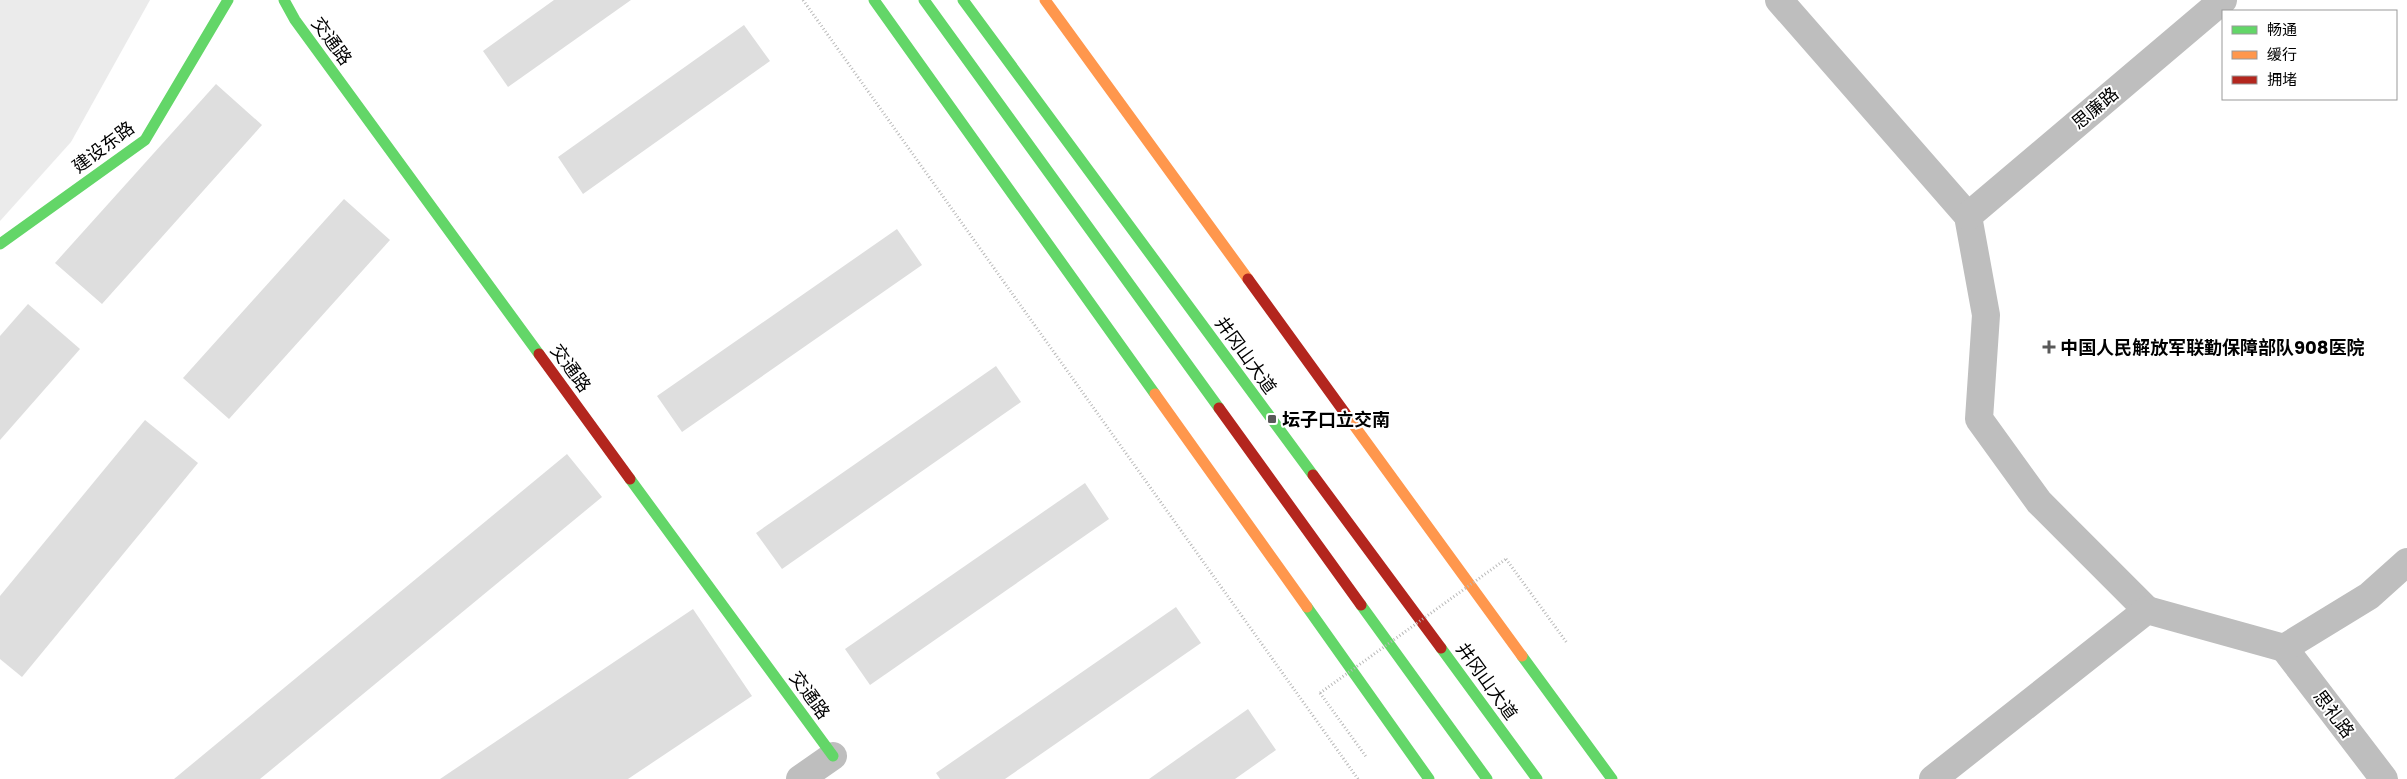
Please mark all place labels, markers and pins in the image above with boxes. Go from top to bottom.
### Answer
place label: 中国人民解放军联勤保障部队908医院 [2060,335,2364,360]
marker: 中国人民解放军联勤保障部队908医院 [2042,340,2056,354]
place label: 坛子口立交南 [1282,407,1390,432]
marker: 坛子口立交南 [1266,413,1278,425]

